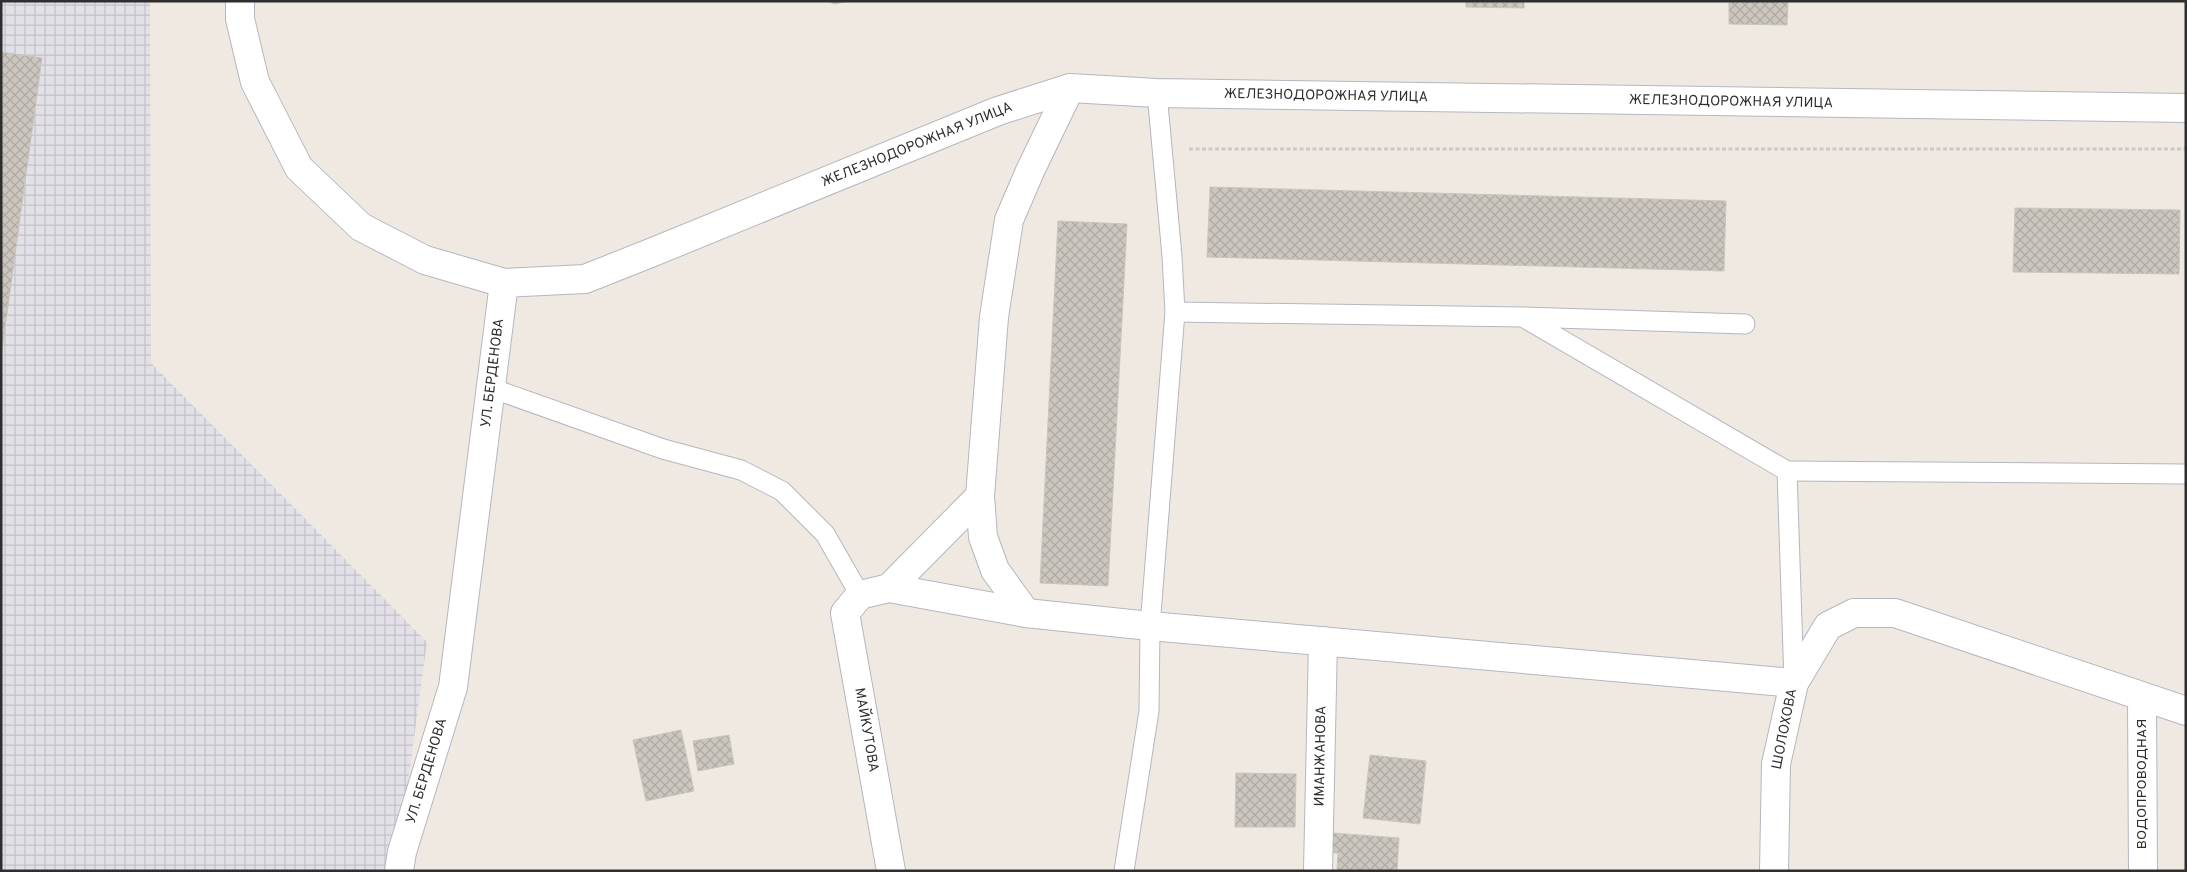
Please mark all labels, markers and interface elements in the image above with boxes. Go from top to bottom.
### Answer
street label: ЖЕЛЕЗНОДОРОЖНАЯ УЛИЦА [1224,86,1428,106]
street label: ЖЕЛЕЗНОДОРОЖНАЯ УЛИЦА [1629,92,1833,112]
street label: ЖЕЛЕЗНОДОРОЖНАЯ УЛИЦА [819,99,1015,191]
street label: УЛ. БЕРДЕНОВА [478,318,508,428]
street label: МАЙКУТОВА [850,686,883,774]
street label: ШОЛОХОВА [1769,687,1801,771]
street label: ИМАНЖАНОВА [1312,705,1330,807]
street label: УЛ. БЕРДЕНОВА [403,716,451,826]
street label: ВОДОПРОВОДНАЯ [2134,719,2151,849]

